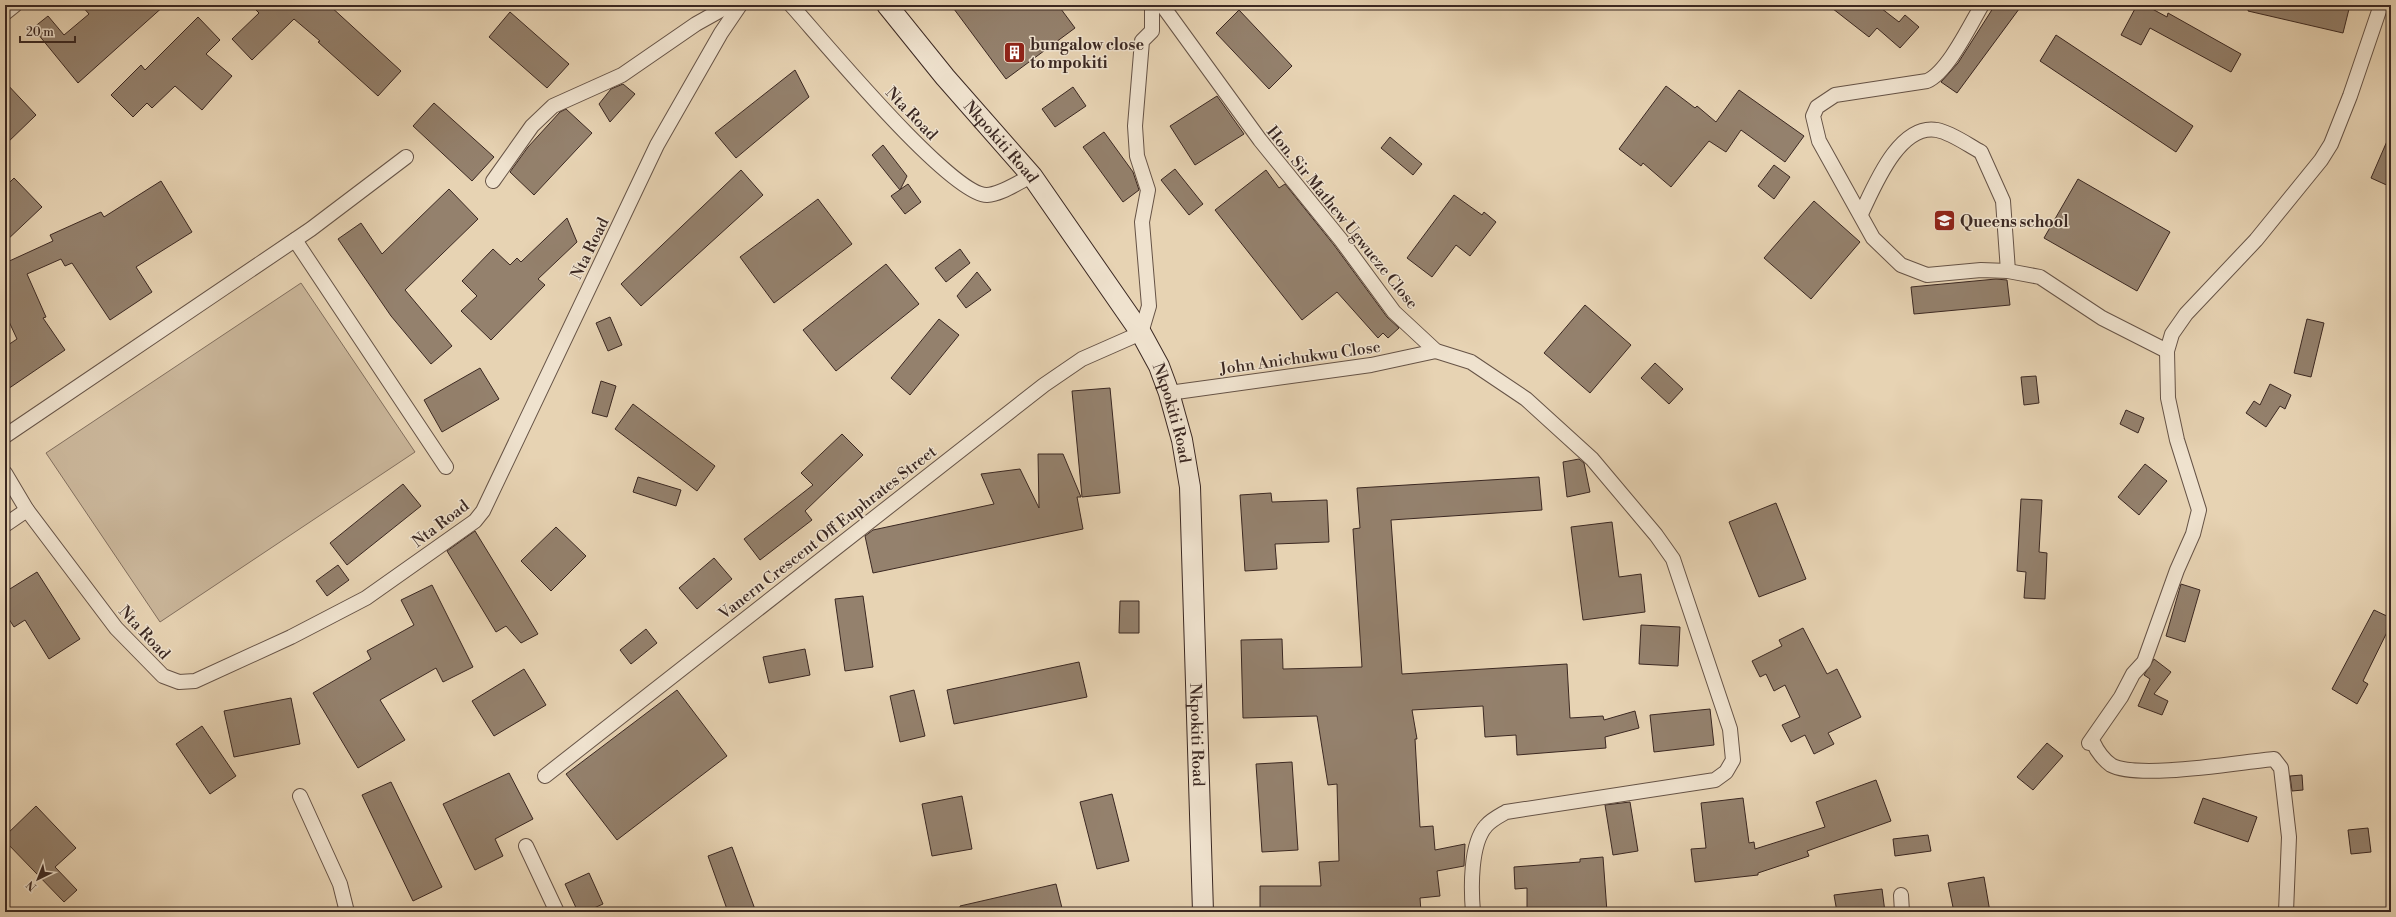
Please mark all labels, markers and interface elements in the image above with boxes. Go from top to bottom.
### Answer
scale bar [20,18,75,44]
text: 20 m [26,25,54,40]
place label: bungalow close to mpokiti [1030,35,1144,73]
building icon: bungalow close to mpokiti [1001,40,1027,66]
street label: Nta Road [881,83,942,144]
street label: Nkpokiti Road [959,96,1042,187]
street label: Hon. Sir Mathew Ugwueze Close [1262,122,1422,313]
school or university icon: Queens school [1932,208,1958,234]
place label: Queens school [1960,212,2069,232]
street label: Nta Road [566,214,613,283]
street label: John Anichukwu Close [1217,337,1382,379]
street label: Nkpokiti Road [1148,360,1195,465]
street label: Vanern Crescent Off Euphrates Street [714,441,941,625]
street label: Nta Road [408,496,473,552]
street label: Nta Road [114,602,174,664]
street label: Nkpokiti Road [1185,683,1208,787]
north arrow [18,859,58,899]
text: N [24,877,40,894]

